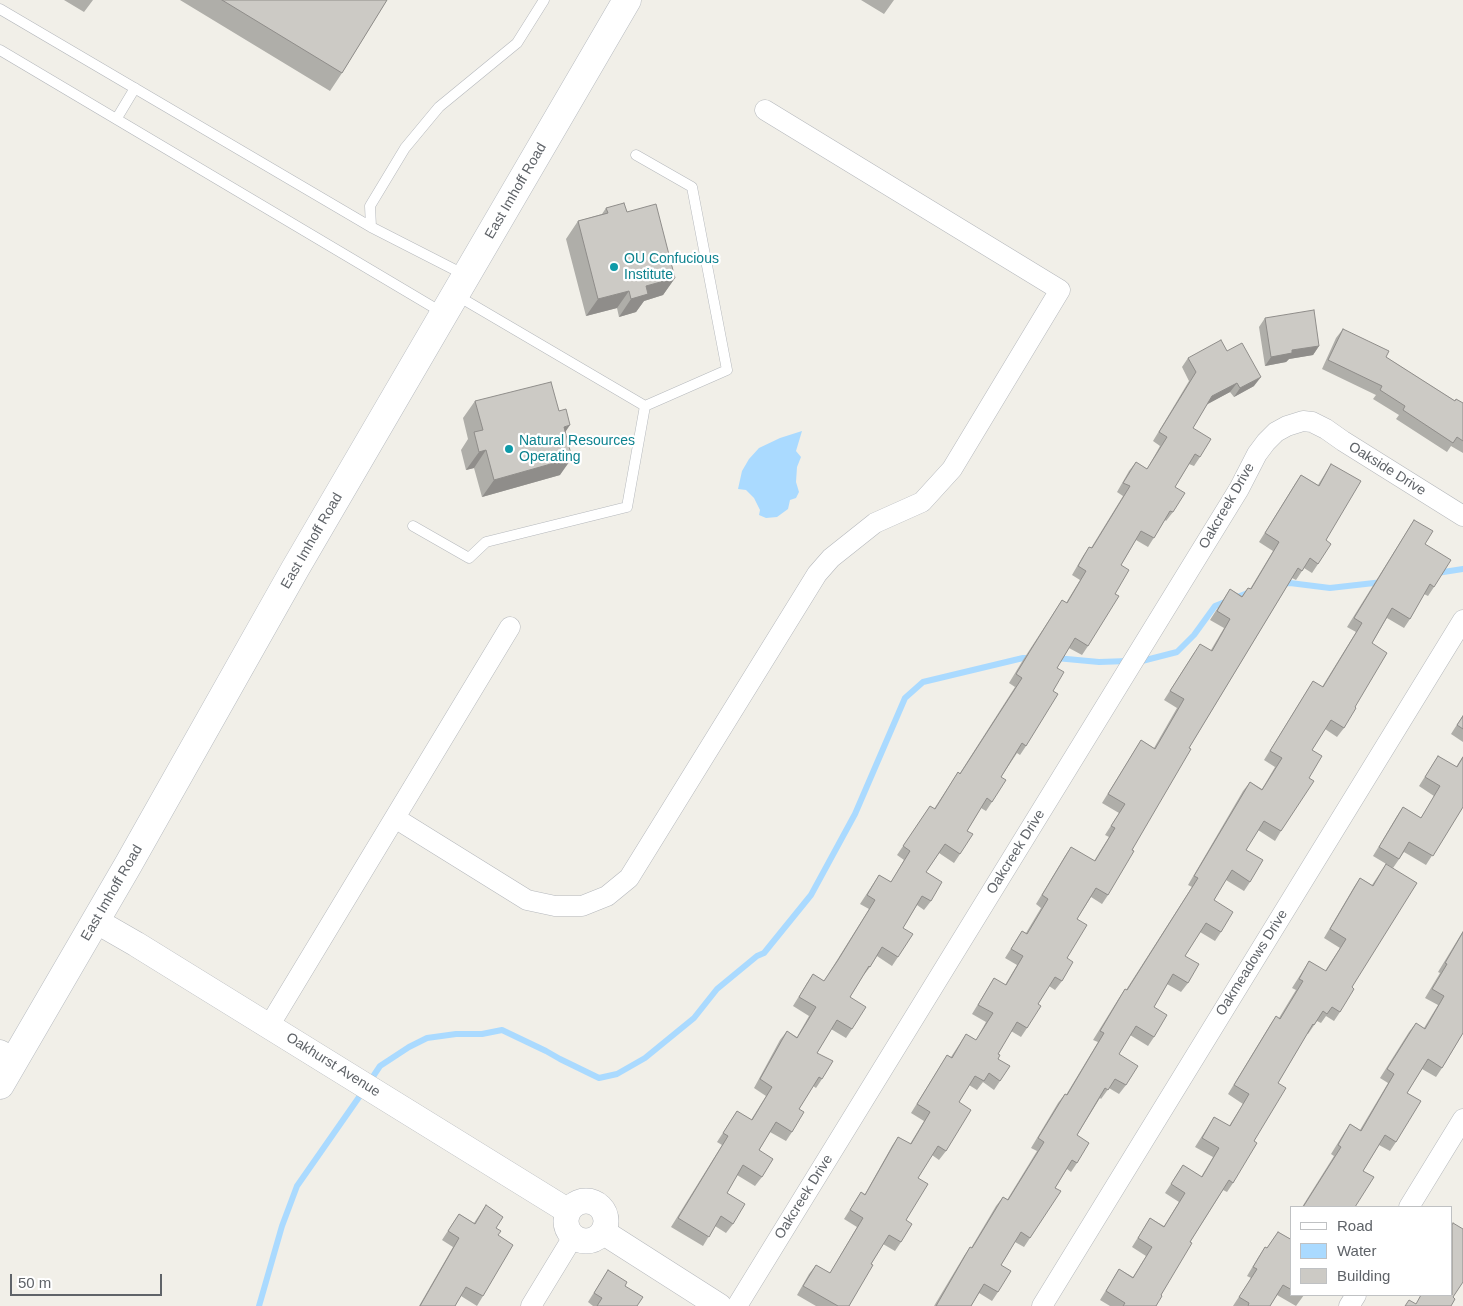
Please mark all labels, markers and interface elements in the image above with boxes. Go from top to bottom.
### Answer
street label: East Imhoff Road [482,140,550,242]
place label: OU Confucious Institute [624,251,719,284]
marker: OU Confucious Institute [608,261,620,273]
place label: Natural Resources Operating [519,433,635,466]
street label: Oakside Drive [1345,439,1429,499]
marker: Natural Resources Operating [503,443,515,455]
street label: Oakcreek Drive [1196,460,1258,552]
street label: East Imhoff Road [278,490,346,592]
street label: Oakcreek Drive [983,807,1049,897]
street label: East Imhoff Road [78,842,146,944]
street label: Oakmeadows Drive [1213,907,1291,1019]
street label: Oakhurst Avenue [283,1029,383,1101]
street label: Oakcreek Drive [771,1152,837,1242]
legend [1290,1206,1453,1296]
text: Road [1337,1217,1373,1234]
text: Water [1337,1242,1376,1259]
scale bar [12,1264,165,1296]
text: Building [1337,1267,1390,1284]
text: 50 m [18,1274,51,1291]

